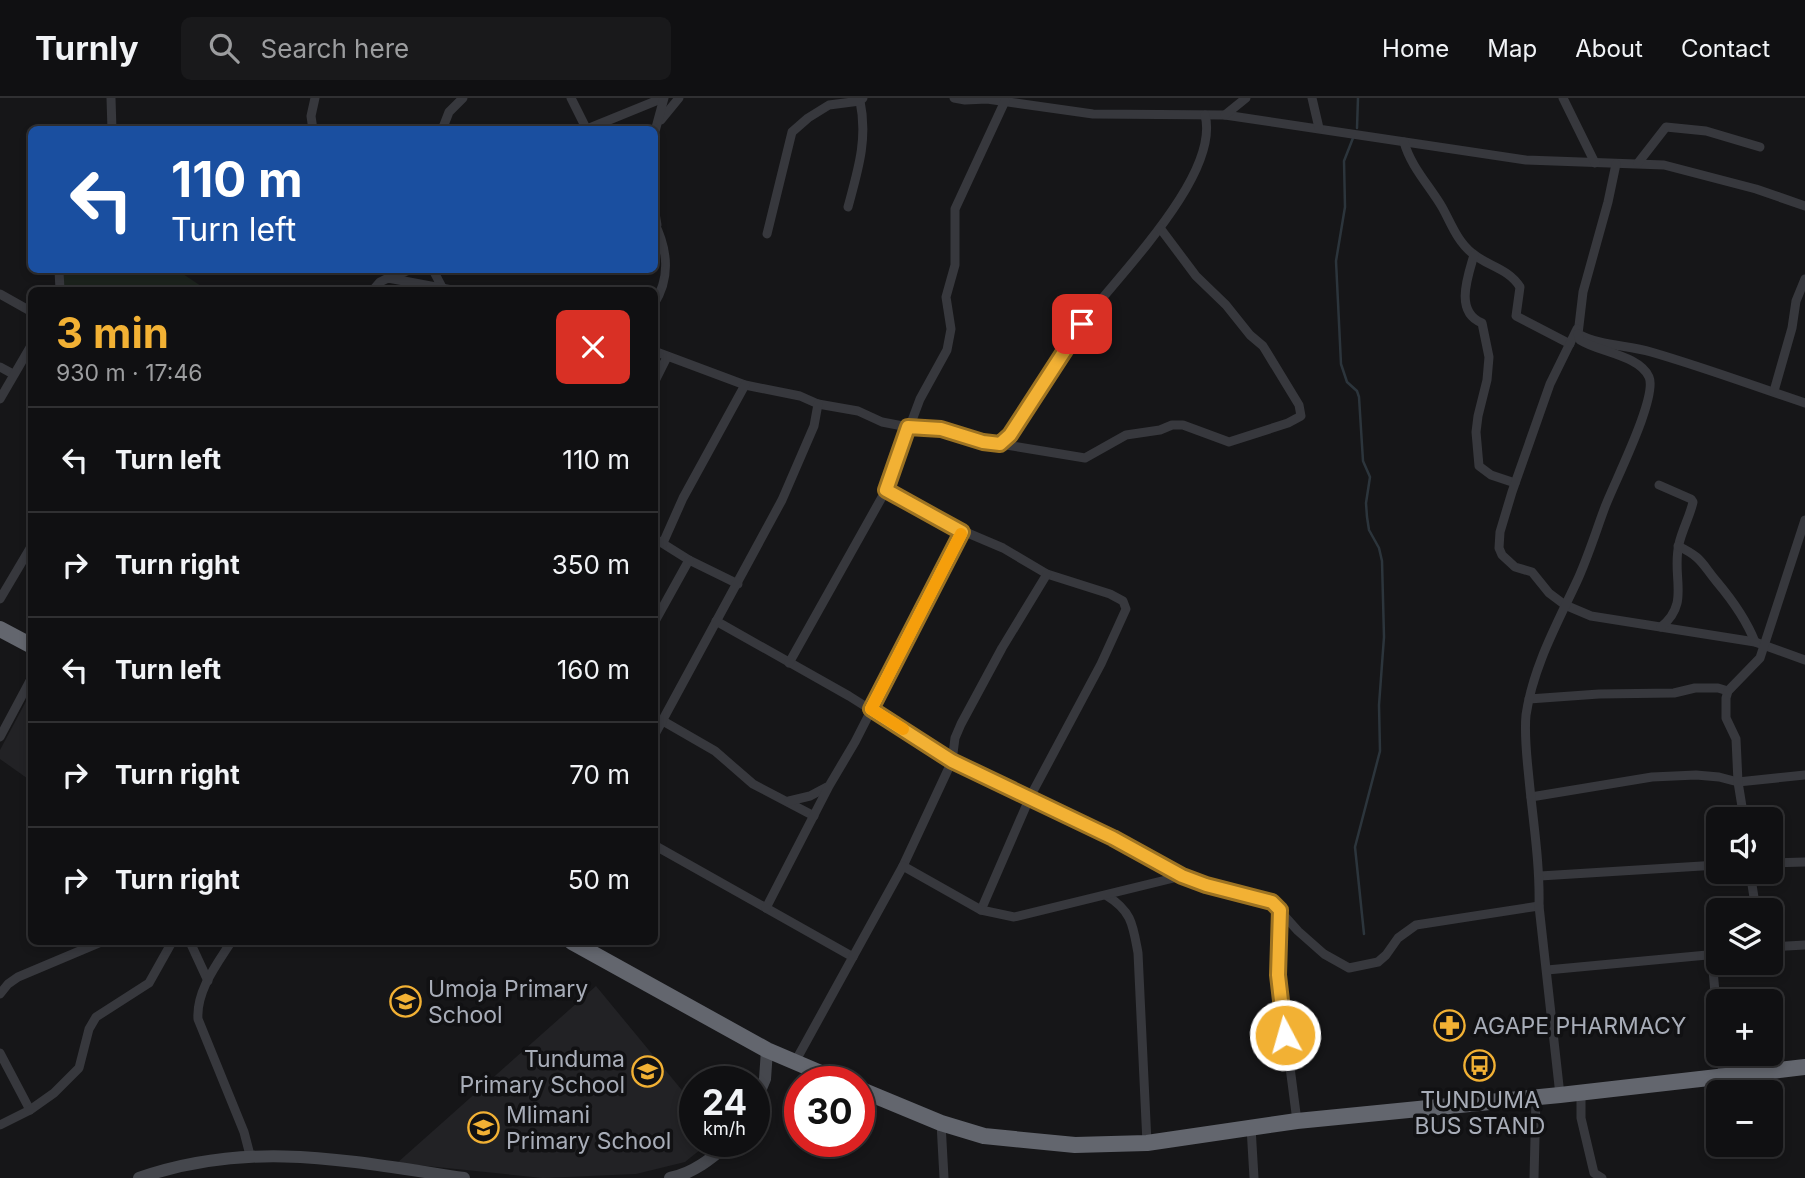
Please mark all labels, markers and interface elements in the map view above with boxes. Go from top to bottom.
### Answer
search box [181,17,671,80]
text: Turnly [35,28,139,68]
icon: search [205,29,243,67]
text: Search here [261,33,409,64]
text: Home [1382,34,1449,63]
text: Map [1487,34,1537,63]
text: About [1575,34,1643,63]
text: Contact [1681,34,1770,63]
text: 110 m [171,150,303,209]
icon: left [56,154,147,245]
text: Turn left [171,210,296,249]
pin [1052,294,1112,354]
icon: arrive [1063,305,1101,343]
text: 3 min [56,307,169,358]
button: close [556,310,630,384]
text: 930 m · 17:46 [56,359,203,387]
icon: left [56,441,94,479]
text: Turn left [115,444,221,475]
text: 110 m [562,444,630,475]
icon: right [56,546,94,584]
text: Turn right [115,549,240,580]
text: 350 m [552,549,630,580]
icon: left [56,651,94,689]
text: Turn left [115,654,221,685]
text: 160 m [557,654,630,685]
icon: right [56,756,94,794]
text: Turn right [115,759,240,790]
text: 70 m [569,759,630,790]
map controls [1706,807,1783,1157]
button: sound [1706,807,1783,884]
icon: right [56,861,94,899]
text: Turn right [115,864,240,895]
text: 50 m [568,864,630,895]
button: layers [1706,898,1783,975]
place label: Umoja Primary School [428,975,588,1029]
school or university icon: Umoja Primary School [388,985,422,1019]
button: + [1706,989,1783,1066]
position arrow [1248,998,1322,1072]
pharmacy icon: AGAPE PHARMACY [1433,1009,1467,1043]
place label: AGAPE PHARMACY [1473,1012,1687,1040]
place label: Tunduma Primary School [460,1045,625,1099]
bus stop icon: TUNDUMA BUS STAND [1463,1049,1497,1083]
school or university icon: Tunduma Primary School [631,1055,665,1089]
speed limit sign: 30 [784,1066,875,1157]
button: − [1706,1080,1783,1157]
text: 24 [702,1081,747,1123]
place label: TUNDUMA BUS STAND [1415,1086,1545,1140]
place label: Mlimani Primary School [506,1101,671,1155]
school or university icon: Mlimani Primary School [466,1111,500,1145]
text: km/h [703,1118,746,1139]

